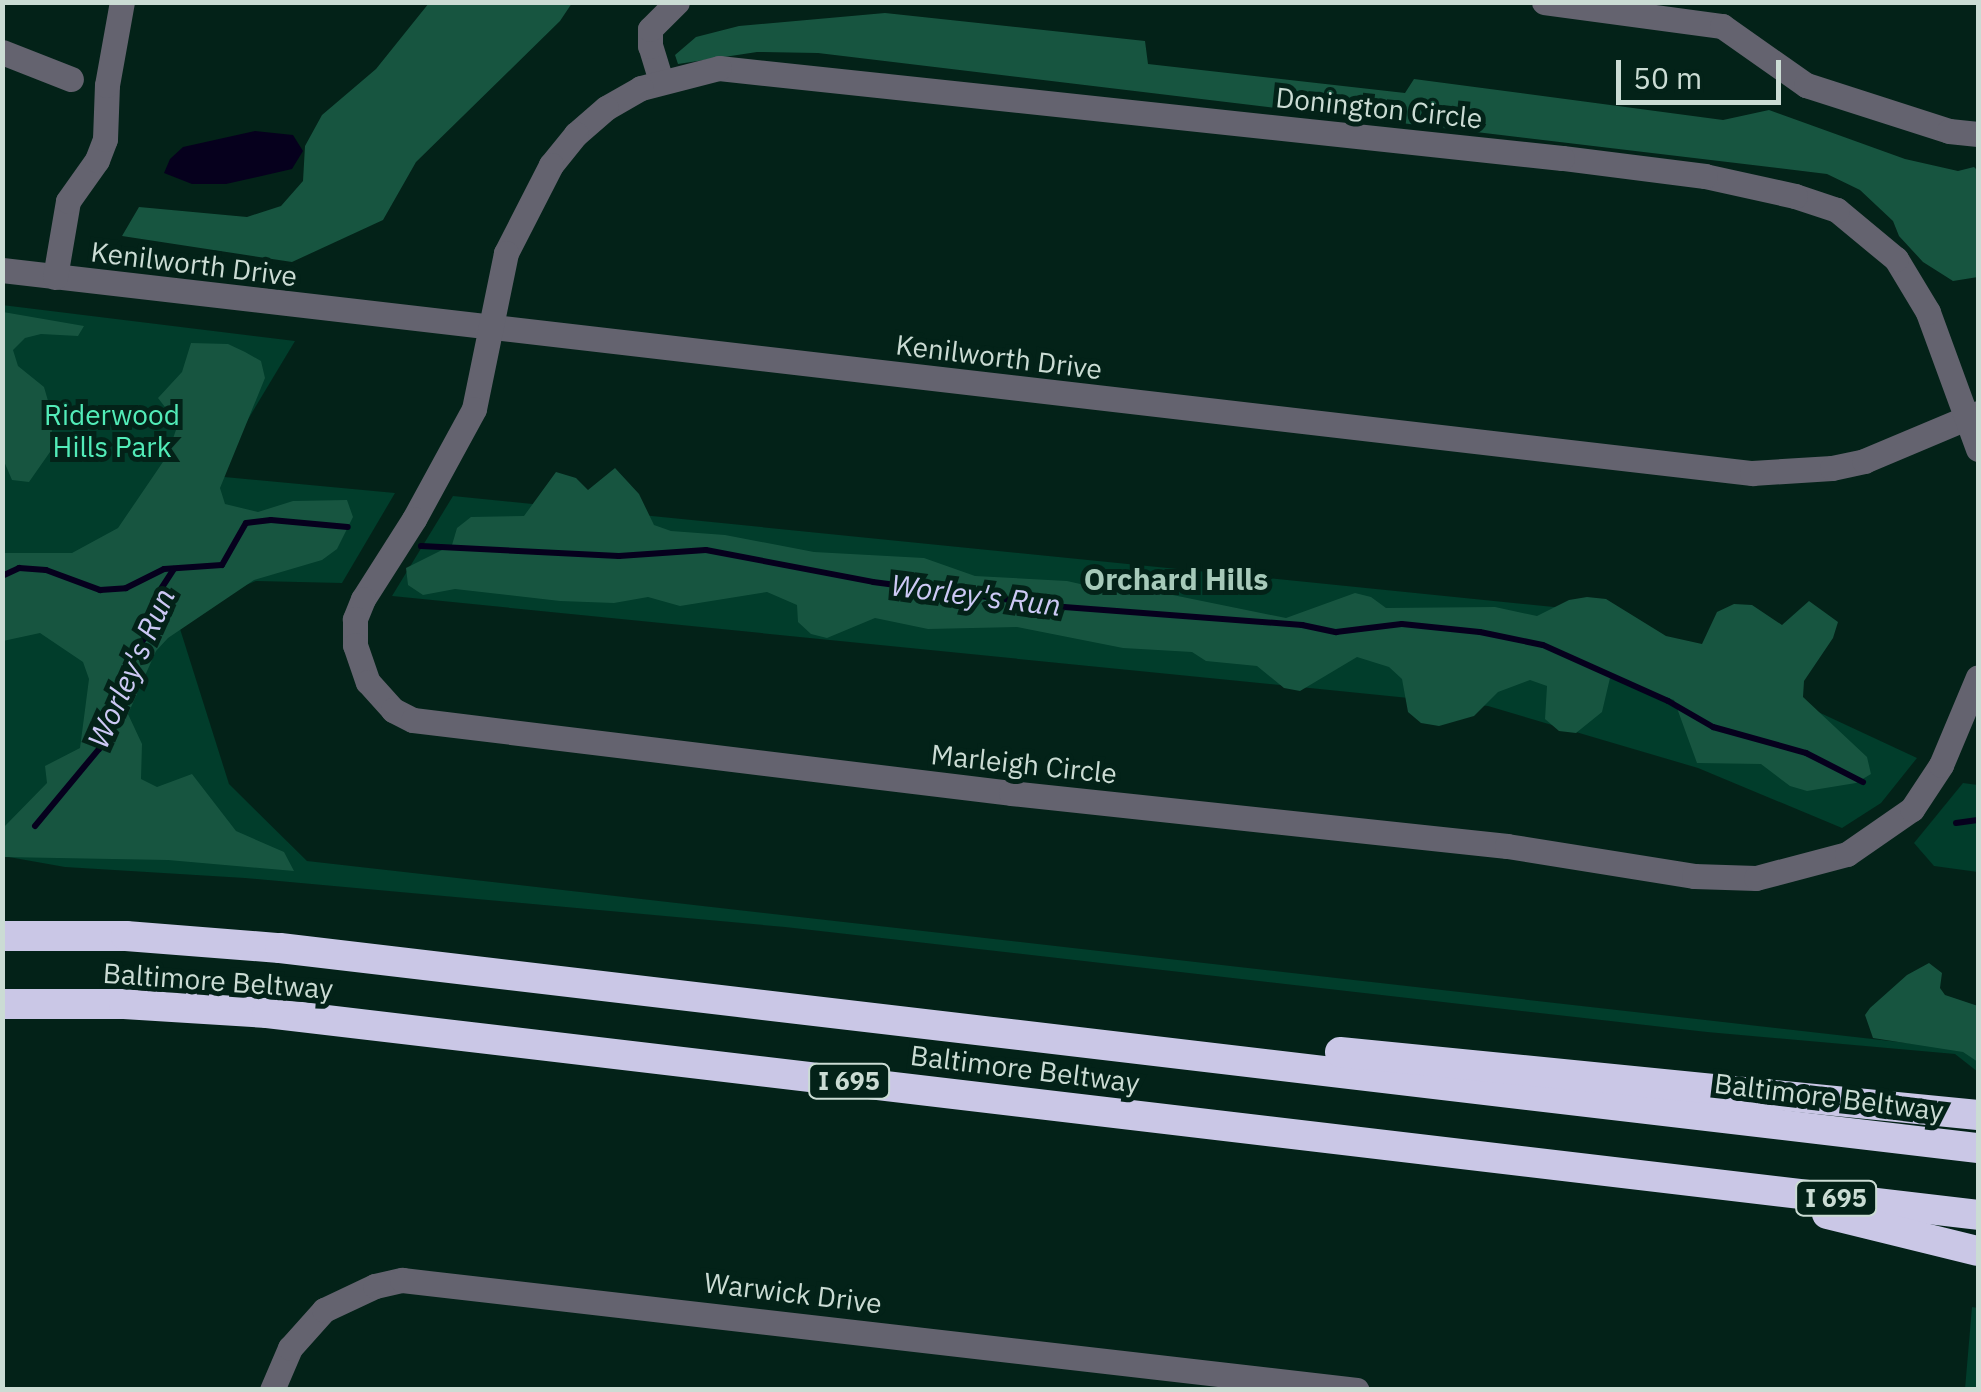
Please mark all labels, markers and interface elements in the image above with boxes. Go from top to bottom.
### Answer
scale bar [1621,40,1786,102]
text: 50 m [1633,58,1702,97]
street label: Donington Circle [1274,80,1484,136]
street label: Kenilworth Drive [89,235,299,293]
street label: Kenilworth Drive [894,328,1104,386]
park label: Riderwood Hills Park [44,398,180,464]
district label: Orchard Hills [1084,561,1268,597]
water label: Worley's Run [889,567,1063,623]
water label: Worley's Run [80,582,182,754]
street label: Marleigh Circle [929,738,1119,790]
street label: Baltimore Beltway [102,956,334,1006]
street label: Baltimore Beltway [908,1038,1142,1100]
road number: I 695 [806,1061,892,1101]
street label: Baltimore Beltway [1712,1066,1946,1128]
road number: I 695 [1794,1178,1878,1218]
street label: Warwick Drive [702,1265,884,1321]

